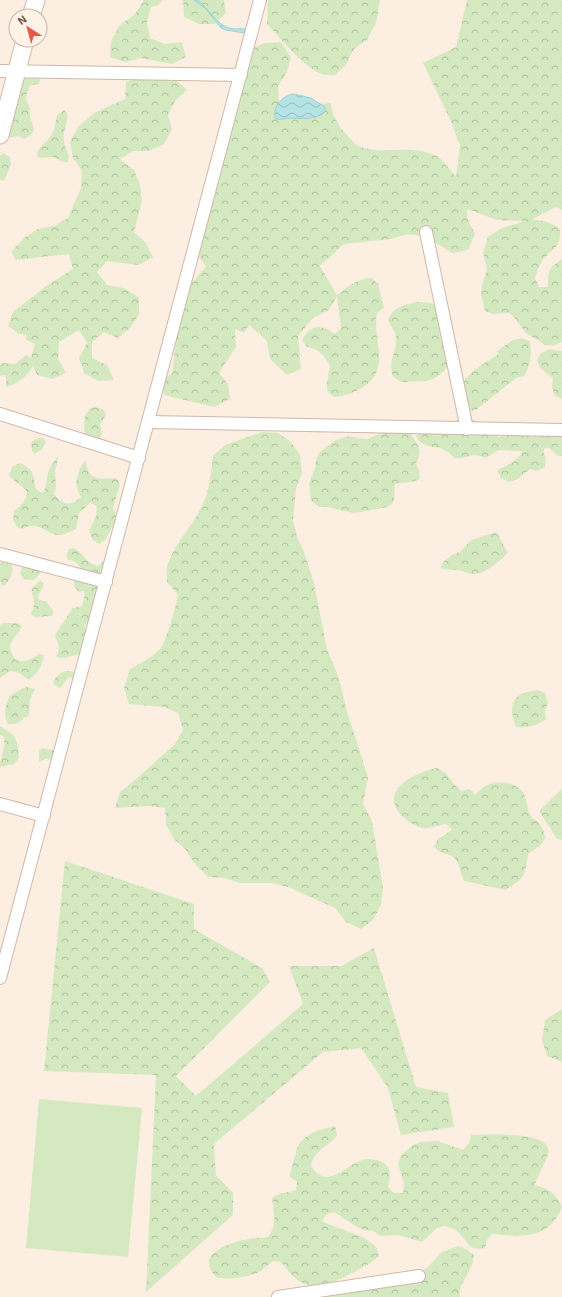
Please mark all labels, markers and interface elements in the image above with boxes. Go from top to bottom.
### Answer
north arrow [8,8,48,48]
text: N [15,12,29,27]

